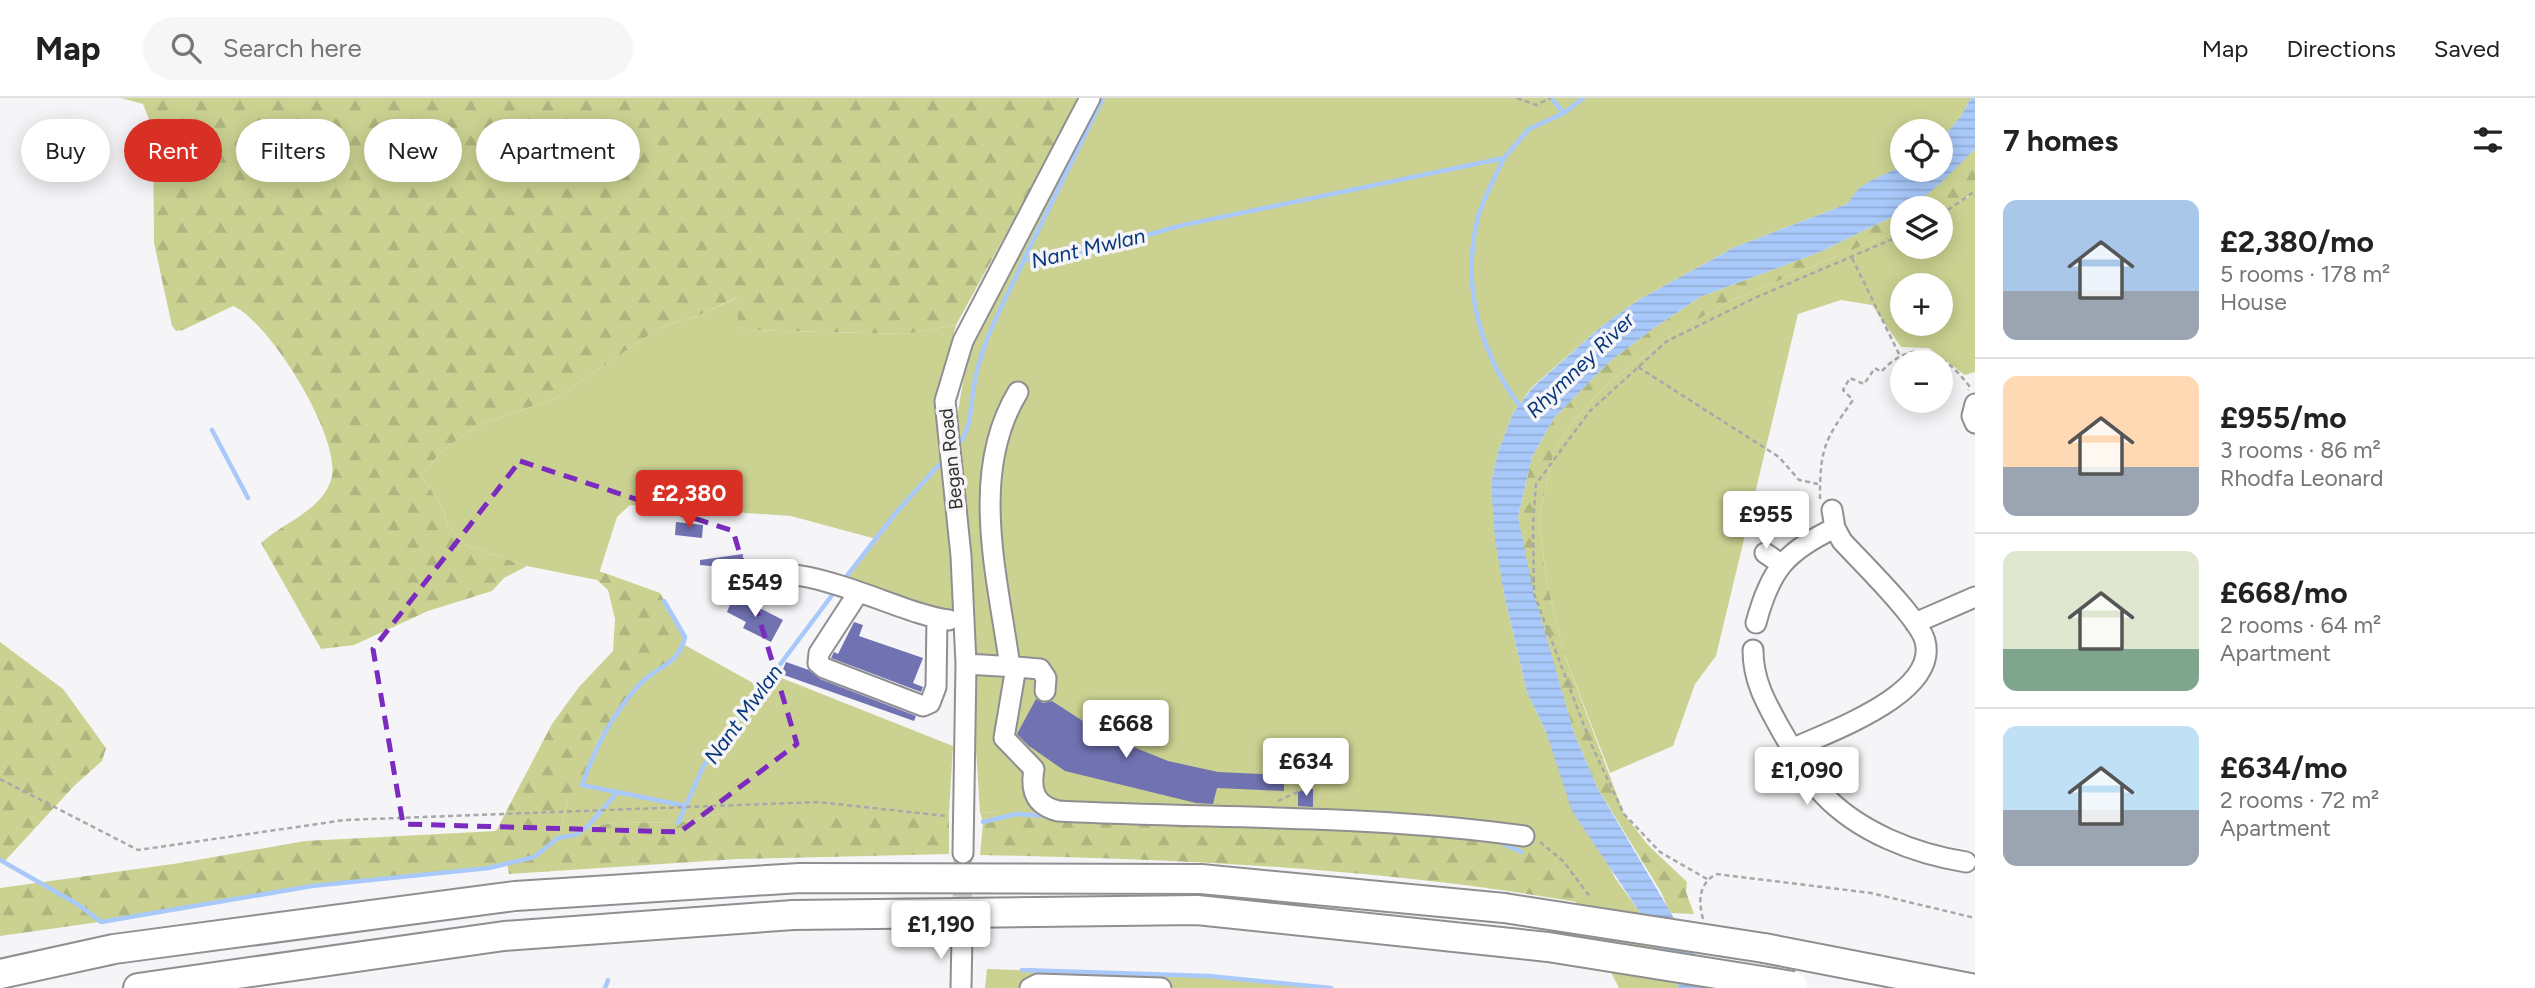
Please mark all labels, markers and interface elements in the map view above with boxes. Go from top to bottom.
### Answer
search box [143,17,633,80]
text: Map [35,29,101,68]
icon: search [167,29,205,67]
text: Search here [223,32,362,64]
text: Map [2202,34,2248,63]
text: Directions [2286,34,2396,63]
text: Saved [2434,34,2500,63]
chip: Buy [21,119,110,182]
chip: Rent [124,119,222,182]
chip: Filters [236,119,350,182]
chip: New [364,119,462,182]
chip: Apartment [476,119,640,182]
map controls [1890,119,1953,413]
button: locate [1890,119,1953,182]
icon: filters [2469,121,2507,159]
text: 7 homes [2003,122,2118,159]
button: layers [1890,196,1953,259]
water label: Nant Mwlan [1028,223,1148,273]
text: £2,380/mo [2220,223,2374,260]
icon: home [2059,228,2143,312]
text: 5 rooms · 178 m² [2220,260,2390,288]
button: + [1890,273,1953,336]
text: House [2220,288,2287,316]
water label: Rhymney River [1521,307,1640,423]
button: − [1890,350,1953,413]
text: £955/mo [2220,399,2347,436]
icon: home [2059,404,2143,488]
street label: Began Road [934,407,968,511]
text: 3 rooms · 86 m² [2220,436,2381,464]
text: Rhodfa Leonard [2220,464,2384,492]
pin: £2,380 [632,470,746,530]
text: £2,380 [652,479,726,507]
pin: £955 [1725,491,1807,551]
text: £955 [1739,500,1793,528]
pin: £549 [714,560,796,619]
text: £549 [728,568,782,596]
text: £668/mo [2220,574,2348,611]
icon: home [2059,579,2143,663]
text: 2 rooms · 64 m² [2220,611,2381,639]
text: Apartment [2220,639,2331,667]
water label: Nant Mwlan [699,659,788,769]
pin: £668 [1085,700,1167,760]
text: £668 [1099,709,1153,737]
pin: £634 [1265,738,1347,798]
text: £634 [1279,747,1333,775]
pin: £1,090 [1750,748,1864,807]
text: £634/mo [2220,749,2347,786]
icon: home [2059,754,2143,838]
text: £1,090 [1771,756,1843,784]
text: 2 rooms · 72 m² [2220,786,2379,814]
text: Apartment [2220,814,2331,842]
pin: £1,190 [884,902,998,961]
text: £1,190 [907,910,975,938]

